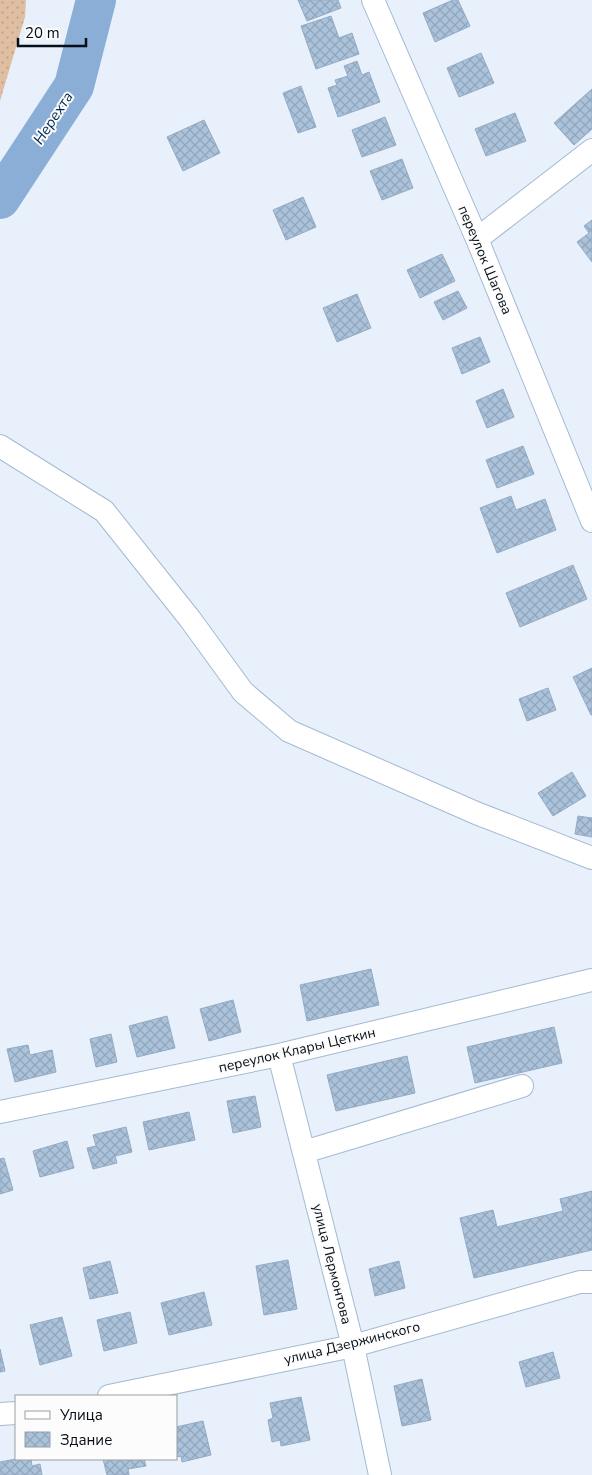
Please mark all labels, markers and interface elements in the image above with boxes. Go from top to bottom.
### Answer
scale bar [18,15,85,47]
text: 20 m [25,23,60,43]
water label: Нерехта [28,88,78,148]
street label: переулок Шагова [453,202,517,318]
street label: переулок Клары Цеткин [217,1023,377,1077]
street label: улица Лермонтова [308,1202,356,1326]
street label: улица Дзержинского [282,1317,422,1369]
legend [15,1395,178,1460]
text: Улица [59,1405,103,1425]
text: Здание [60,1430,112,1450]

